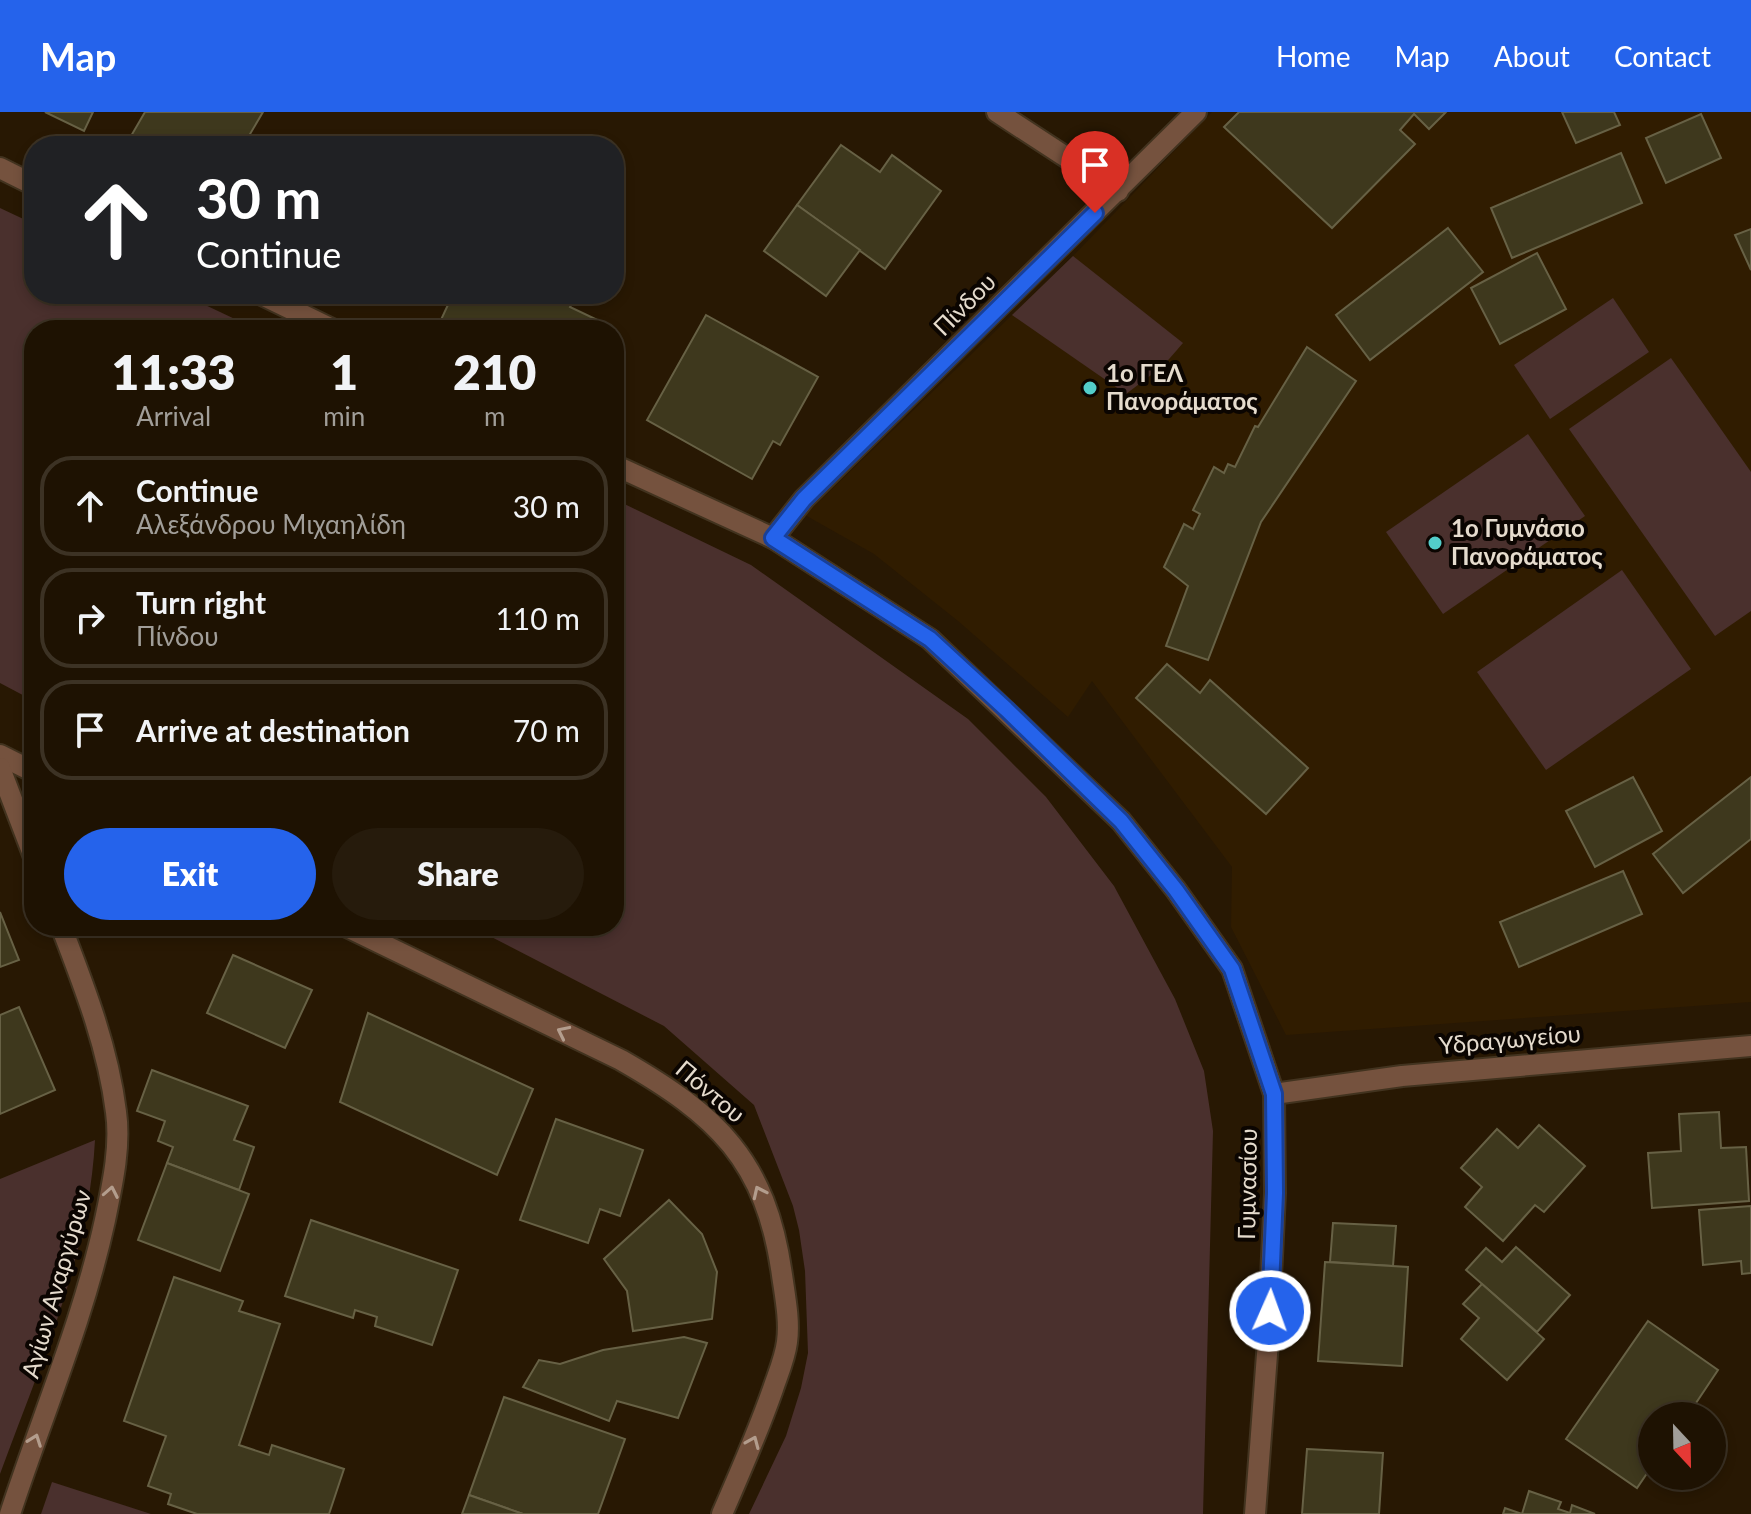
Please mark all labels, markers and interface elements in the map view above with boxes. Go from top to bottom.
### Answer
text: Map [40,33,116,79]
text: Home [1276,39,1351,73]
text: Map [1395,39,1450,73]
text: About [1494,39,1570,73]
text: Contact [1614,39,1711,73]
pin [1061,131,1129,213]
icon: arrive [1073,143,1117,187]
text: 30 m [196,164,321,231]
icon: ahead [64,168,168,272]
text: Continue [196,232,341,276]
street label: Πίνδου [927,267,1001,341]
text: 11:33 [112,343,236,400]
text: 1 [330,343,358,400]
text: 210 [453,343,536,400]
place label: 1ο ΓΕΛ Πανοράματος [1106,358,1258,415]
marker: 1ο ΓΕΛ Πανοράματος [1081,379,1099,397]
text: Arrival [136,400,211,432]
text: min [323,400,365,432]
text: m [484,400,505,432]
text: Continue [136,472,259,508]
icon: ahead [68,484,112,528]
text: 30 m [513,488,580,524]
text: Aλεξάνδρου Mιχαηλίδη [136,508,406,540]
place label: 1ο Γυμνάσιο Πανοράματος [1451,513,1603,570]
marker: 1ο Γυμνάσιο Πανοράματος [1426,534,1444,552]
text: Turn right [136,584,266,620]
icon: right [68,596,112,640]
text: 110 m [495,600,580,636]
text: Πίνδου [136,620,219,652]
icon: arrive [68,708,112,752]
text: Arrive at destination [136,712,410,748]
text: 70 m [513,712,580,748]
button: Exit [64,828,316,920]
button: Share [332,828,584,920]
street label: Υδραγωγείου [1438,1018,1582,1059]
one-way arrow [557,1026,571,1042]
street label: Πόντου [671,1054,751,1128]
street label: Γυμνασίου [1231,1128,1262,1240]
street label: Αγίων Αναργύρων [15,1186,96,1381]
one-way arrow [102,1186,119,1199]
one-way arrow [753,1186,769,1200]
position arrow [1228,1269,1312,1353]
north arrow [1638,1402,1726,1490]
map controls [1638,1402,1726,1490]
one-way arrow [25,1434,42,1448]
one-way arrow [744,1436,760,1451]

